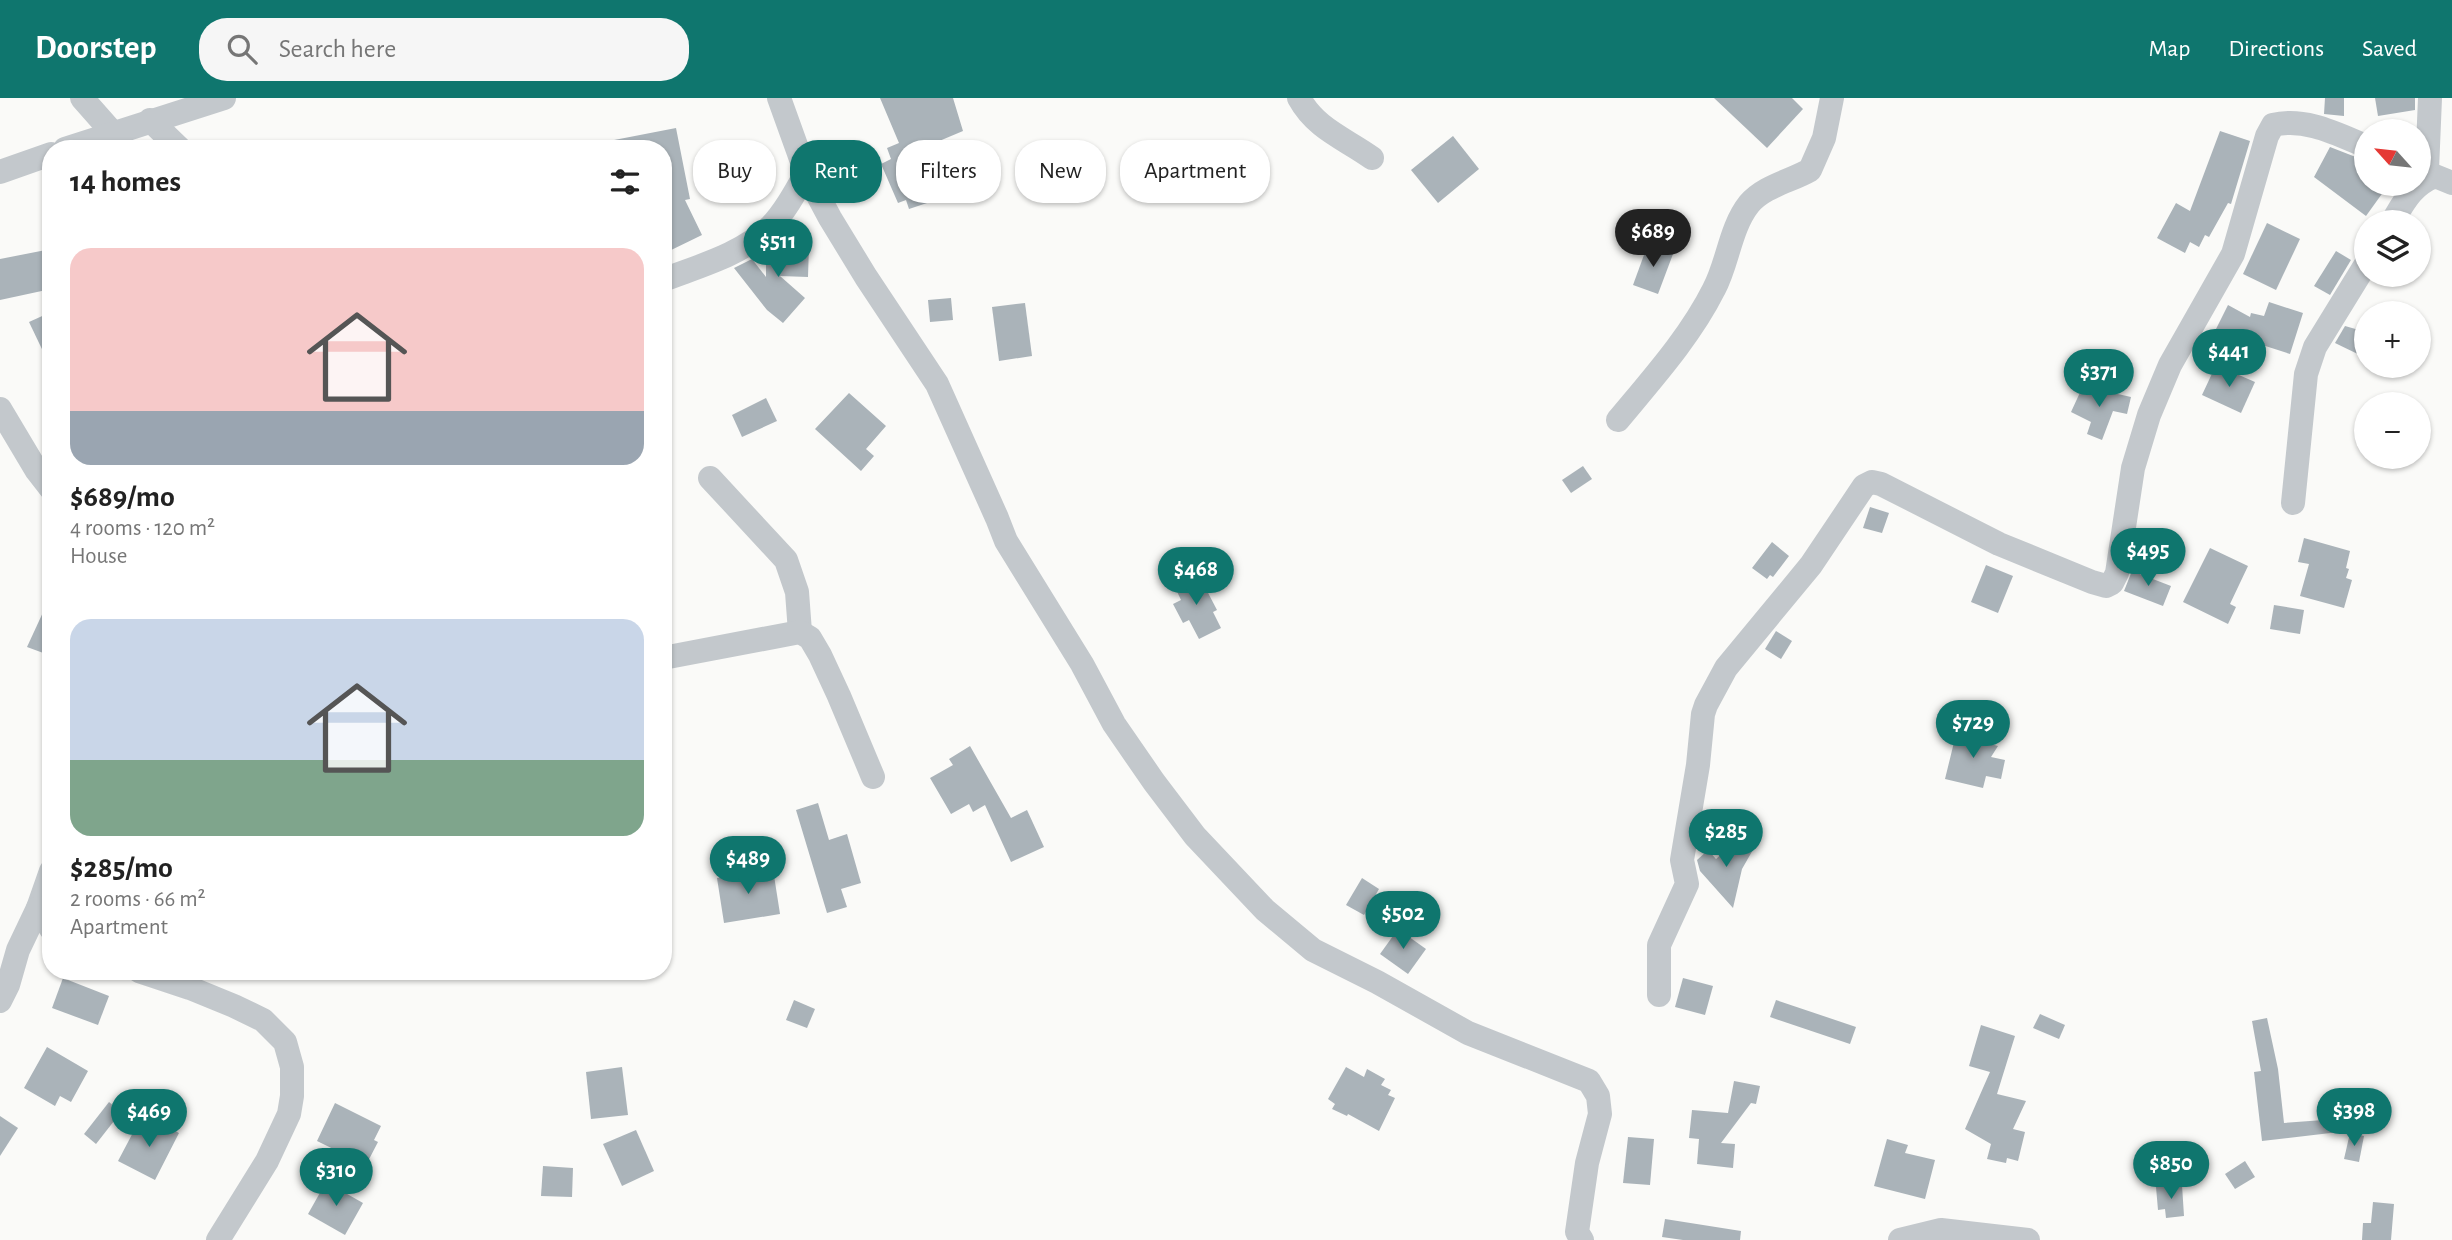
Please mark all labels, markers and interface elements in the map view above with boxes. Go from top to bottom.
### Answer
search box [199,18,689,81]
icon: search [223,30,261,68]
text: Doorstep [35,32,157,65]
text: Search here [279,36,396,62]
text: Map [2148,37,2190,61]
text: Directions [2228,37,2324,61]
text: Saved [2362,37,2417,61]
north arrow [2354,119,2431,196]
map controls [2354,119,2431,469]
chip: Buy [693,140,776,203]
chip: Rent [790,140,882,203]
chip: Filters [896,140,1001,203]
chip: New [1015,140,1106,203]
chip: Apartment [1120,140,1270,203]
icon: filters [606,163,644,201]
text: 14 homes [70,167,181,197]
pin: $689 [1612,209,1694,269]
button: layers [2354,210,2431,287]
pin: $511 [737,220,819,279]
text: $689 [1631,220,1675,243]
text: $511 [760,230,796,253]
icon: home [294,294,420,420]
button: + [2354,301,2431,378]
pin: $441 [2188,330,2270,389]
text: $441 [2208,340,2250,363]
pin: $371 [2058,350,2140,409]
text: $371 [2080,360,2118,383]
button: − [2354,392,2431,469]
text: $689/mo [70,482,175,512]
text: 4 rooms · 120 m² [70,517,215,540]
pin: $495 [2107,528,2189,588]
text: $495 [2127,539,2169,562]
text: House [70,545,127,568]
pin: $468 [1155,547,1237,607]
text: $468 [1174,558,1218,581]
icon: home [294,665,420,791]
pin: $729 [1932,700,2014,760]
text: $729 [1952,711,1994,734]
pin: $285 [1685,810,1767,869]
text: $285 [1705,820,1747,843]
pin: $489 [707,836,789,896]
text: $489 [726,847,770,870]
text: $285/mo [70,853,173,883]
text: 2 rooms · 66 m² [70,888,206,911]
pin: $502 [1362,892,1444,951]
text: $502 [1381,902,1425,925]
text: Apartment [70,916,168,939]
pin: $398 [2313,1088,2395,1148]
pin: $469 [108,1090,190,1149]
text: $398 [2333,1099,2375,1122]
text: $469 [127,1100,171,1123]
pin: $850 [2130,1142,2212,1201]
pin: $310 [295,1148,377,1208]
text: $850 [2149,1152,2193,1175]
text: $310 [316,1159,356,1182]

